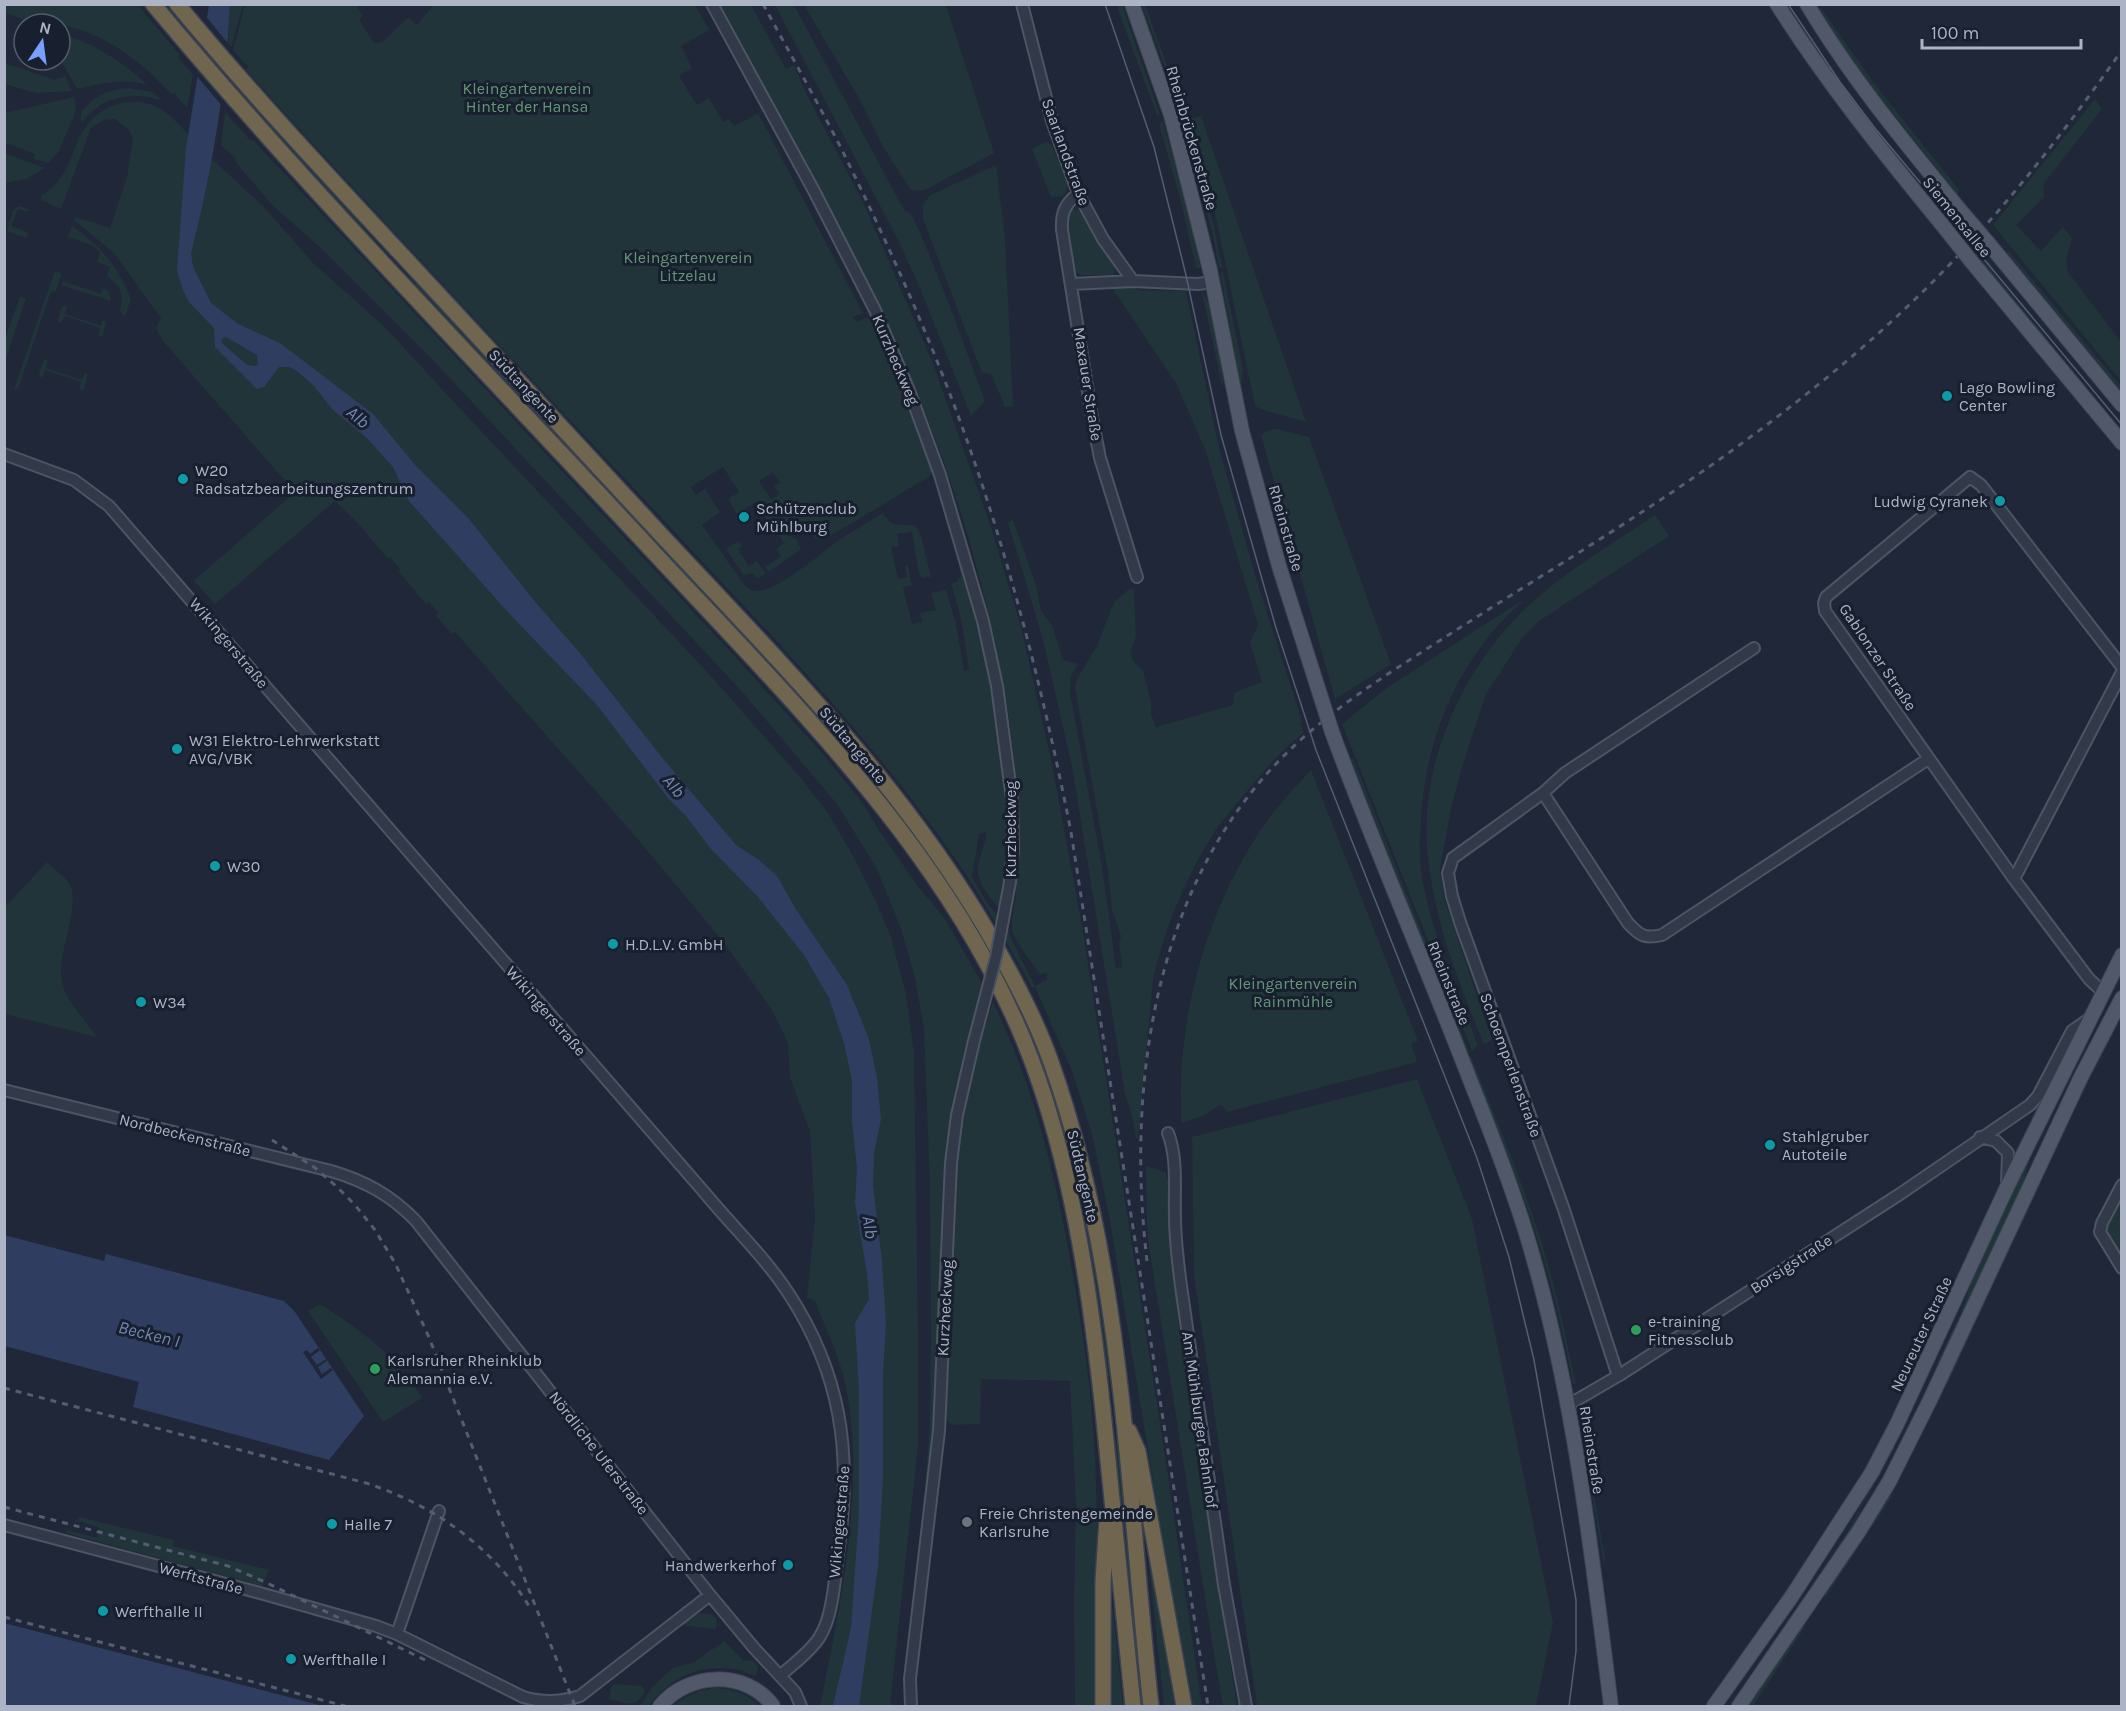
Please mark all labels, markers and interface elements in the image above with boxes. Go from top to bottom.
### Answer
north arrow [12,12,72,72]
scale bar [1922,12,2081,50]
text: N [38,17,53,38]
text: 100 m [1931,22,1979,44]
street label: Rheinbrückenstraße [1162,64,1222,212]
park label: Kleingartenverein Hinter der Hansa [462,79,592,116]
street label: Saarlandstraße [1038,96,1094,208]
street label: Siemensallee [1919,173,1995,261]
park label: Kleingartenverein Litzelau [623,248,753,285]
street label: Kurzheckweg [868,312,924,408]
street label: Maxauer Straße [1070,326,1106,442]
street label: Südtangente [485,345,563,427]
place label: Lago Bowling Center [1959,378,2055,415]
marker: Lago Bowling Center [1940,389,1954,403]
water label: Alb [342,401,374,433]
place label: W20 Radsatzbearbeitungszentrum [195,461,413,498]
marker: W20 Radsatzbearbeitungszentrum [176,472,190,486]
street label: Rheinstraße [1265,483,1307,573]
place label: Ludwig Cyranek [1873,492,1988,511]
marker: Ludwig Cyranek [1993,494,2007,508]
place label: Schützenclub Mühlburg [756,499,857,536]
marker: Schützenclub Mühlburg [737,510,751,524]
street label: Wikingerstraße [186,594,272,692]
street label: Gablonzer Straße [1835,600,1921,714]
street label: Südtangente [815,703,891,787]
place label: W31 Elektro-Lehrwerkstatt AVG/VBK [189,731,380,768]
marker: W31 Elektro-Lehrwerkstatt AVG/VBK [170,742,184,756]
water label: Alb [658,770,690,802]
street label: Kurzheckweg [1001,781,1020,877]
place label: W30 [227,857,260,876]
marker: W30 [208,859,222,873]
place label: H.D.L.V. GmbH [625,935,723,954]
marker: H.D.L.V. GmbH [606,937,620,951]
street label: Rheinstraße [1423,938,1475,1028]
street label: Wikingerstraße [502,962,590,1060]
park label: Kleingartenverein Rainmühle [1228,974,1358,1011]
street label: Schoemperlenstraße [1476,990,1546,1140]
place label: W34 [153,993,186,1012]
marker: W34 [134,995,148,1009]
street label: Nordbeckenstraße [117,1109,253,1161]
place label: Stahlgruber Autoteile [1782,1127,1869,1164]
street label: Südtangente [1063,1128,1103,1224]
marker: Stahlgruber Autoteile [1763,1138,1777,1152]
water label: Alb [857,1214,883,1241]
street label: Borsigstraße [1747,1231,1835,1297]
street label: Kurzheckweg [933,1259,957,1357]
street label: Neureuter Straße [1886,1273,1956,1395]
place label: e-training Fitnessclub [1648,1312,1734,1349]
water label: Becken I [116,1316,182,1352]
marker: e-training Fitnessclub [1629,1323,1643,1337]
street label: Am Mühlburger Bahnhof [1178,1330,1222,1510]
place label: Karlsruher Rheinklub Alemannia e.V. [387,1351,542,1388]
marker: Karlsruher Rheinklub Alemannia e.V. [368,1362,382,1376]
street label: Nördliche Uferstraße [545,1388,653,1518]
street label: Rheinstraße [1576,1404,1608,1496]
street label: Wikingerstraße [825,1465,853,1579]
place label: Freie Christengemeinde Karlsruhe [979,1504,1153,1541]
place label: Halle 7 [344,1515,392,1534]
marker: Freie Christengemeinde Karlsruhe [960,1515,974,1529]
marker: Halle 7 [325,1517,339,1531]
place label: Handwerkerhof [665,1556,777,1575]
street label: Werftstraße [157,1558,245,1598]
marker: Handwerkerhof [781,1558,795,1572]
place label: Werfthalle II [115,1602,203,1621]
marker: Werfthalle II [96,1604,110,1618]
place label: Werfthalle I [303,1650,386,1669]
marker: Werfthalle I [284,1652,298,1666]

